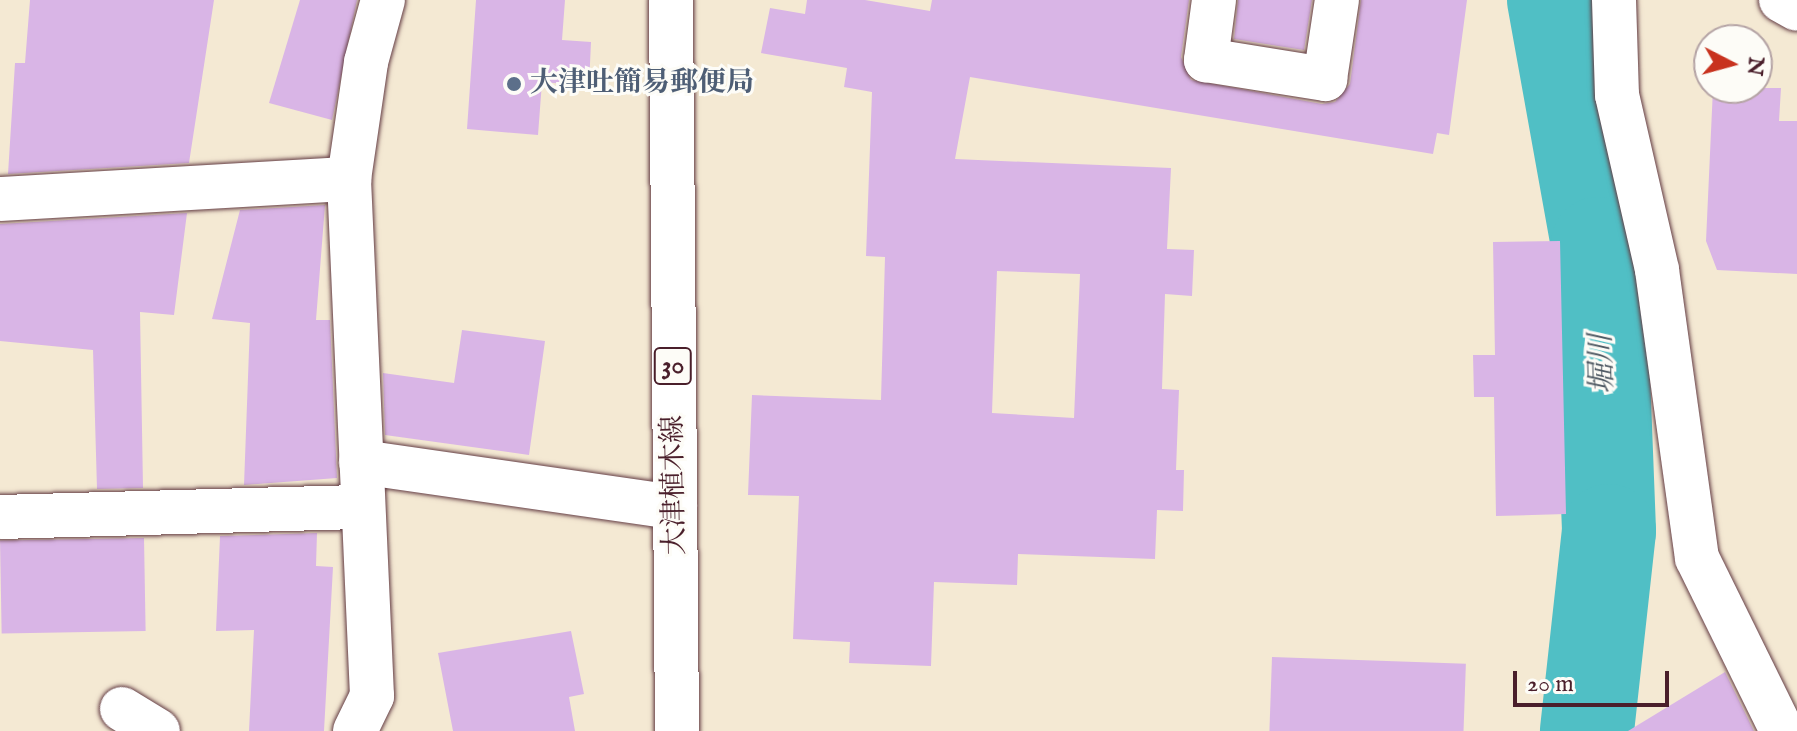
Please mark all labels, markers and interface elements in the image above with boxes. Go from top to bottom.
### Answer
north arrow [1693,24,1773,104]
text: N [1740,55,1770,77]
place label: 大津吐簡易郵便局 [530,67,754,101]
marker: 大津吐簡易郵便局 [505,75,523,93]
water label: 堀川 [1584,333,1622,395]
road number: 30 [653,344,693,388]
street label: 大津植木線 [657,415,693,555]
scale bar [1517,655,1673,705]
text: 20 m [1527,669,1574,700]

